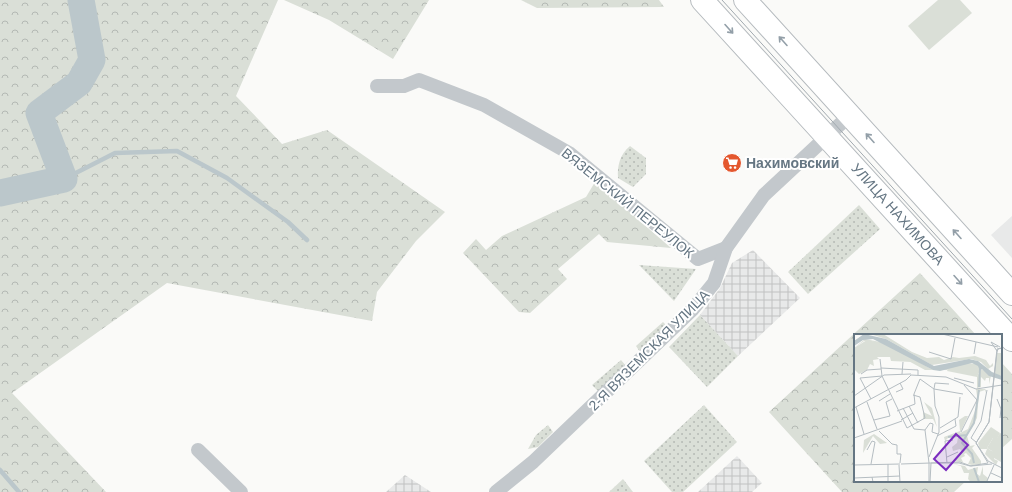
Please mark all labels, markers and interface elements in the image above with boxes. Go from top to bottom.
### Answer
one-way arrow [724,24,733,34]
one-way arrow [778,36,787,47]
one-way arrow [866,133,875,143]
street label: ВЯЗЕМСКИЙ ПЕРЕУЛОК [559,144,699,262]
supermarket icon: Нахимовский [721,152,743,174]
place label: Нахимовский [746,155,839,171]
street label: УЛИЦА НАХИМОВА [848,160,948,268]
one-way arrow [953,229,962,239]
one-way arrow [953,275,962,285]
street label: 2-Я ВЯЗЕМСКАЯ УЛИЦА [585,286,713,414]
inset map [854,334,1002,482]

